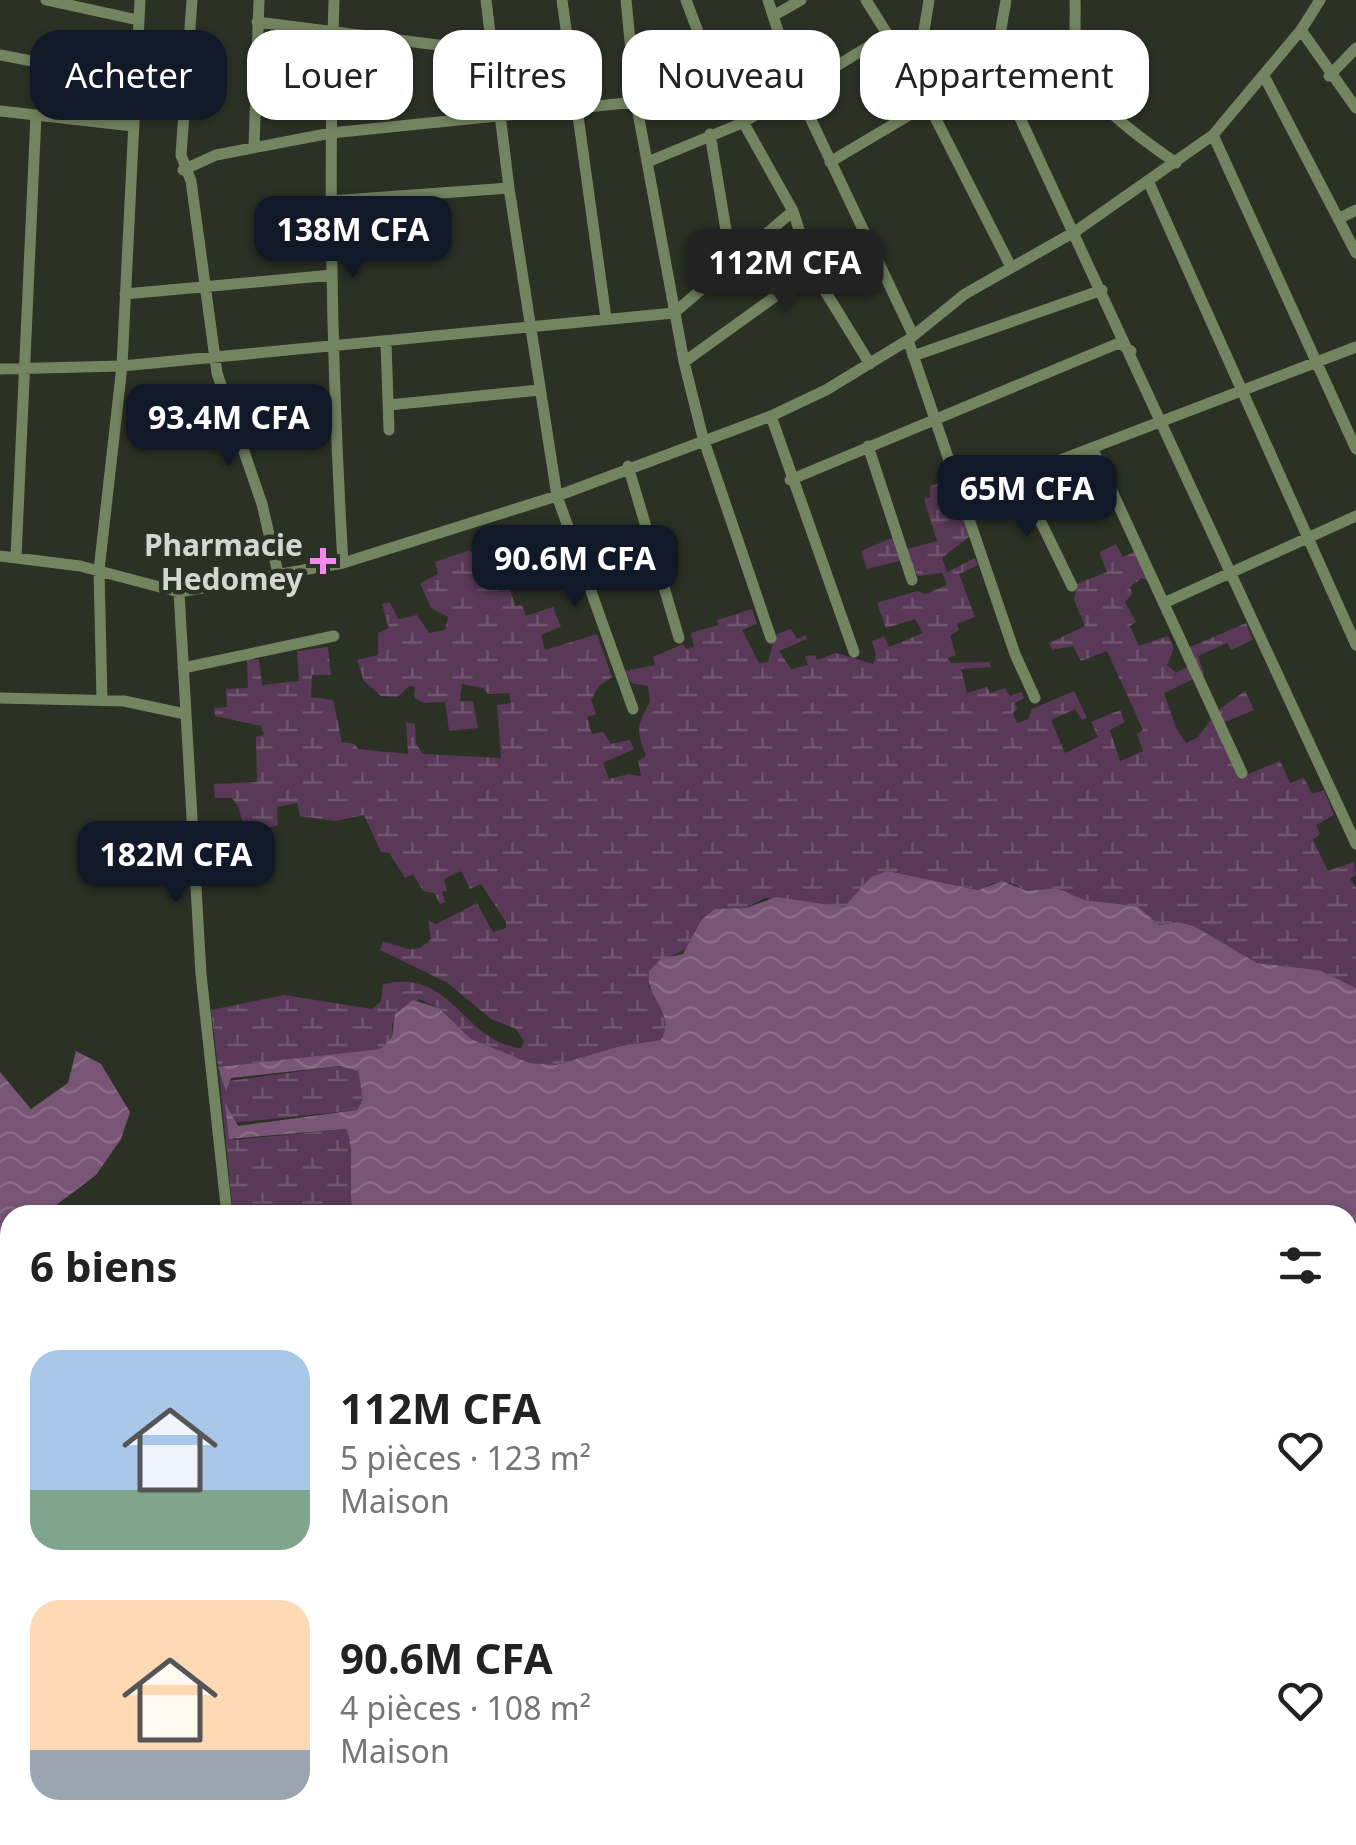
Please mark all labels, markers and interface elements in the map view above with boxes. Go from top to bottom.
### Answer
chip: Acheter [30,30,227,120]
chip: Louer [247,30,413,120]
chip: Filtres [433,30,602,120]
chip: Nouveau [622,30,840,120]
chip: Appartement [860,30,1149,120]
pin: 138M CFA [250,196,456,281]
text: 138M CFA [276,207,430,250]
pin: 112M CFA [682,229,888,314]
text: 112M CFA [708,240,862,283]
pin: 93.4M CFA [115,384,343,469]
text: 93.4M CFA [148,395,310,438]
pin: 65M CFA [935,455,1119,540]
text: 65M CFA [960,466,1094,509]
place label: Pharmacie Hedomey [144,524,304,599]
pin: 90.6M CFA [461,525,689,610]
text: 90.6M CFA [494,536,656,579]
marker: Pharmacie Hedomey [312,550,334,572]
pin: 182M CFA [73,821,279,906]
text: 182M CFA [99,832,253,875]
text: 6 biens [30,1237,178,1294]
icon: filters [1273,1238,1328,1293]
text: 112M CFA [340,1379,541,1436]
icon: home [110,1390,230,1510]
icon: heart [1273,1423,1328,1478]
text: 5 pièces · 123 m² [340,1436,591,1479]
text: Maison [340,1479,450,1522]
text: 90.6M CFA [340,1629,553,1686]
icon: home [110,1640,230,1760]
icon: heart [1273,1673,1328,1728]
text: 4 pièces · 108 m² [340,1686,591,1729]
text: Maison [340,1729,450,1772]

